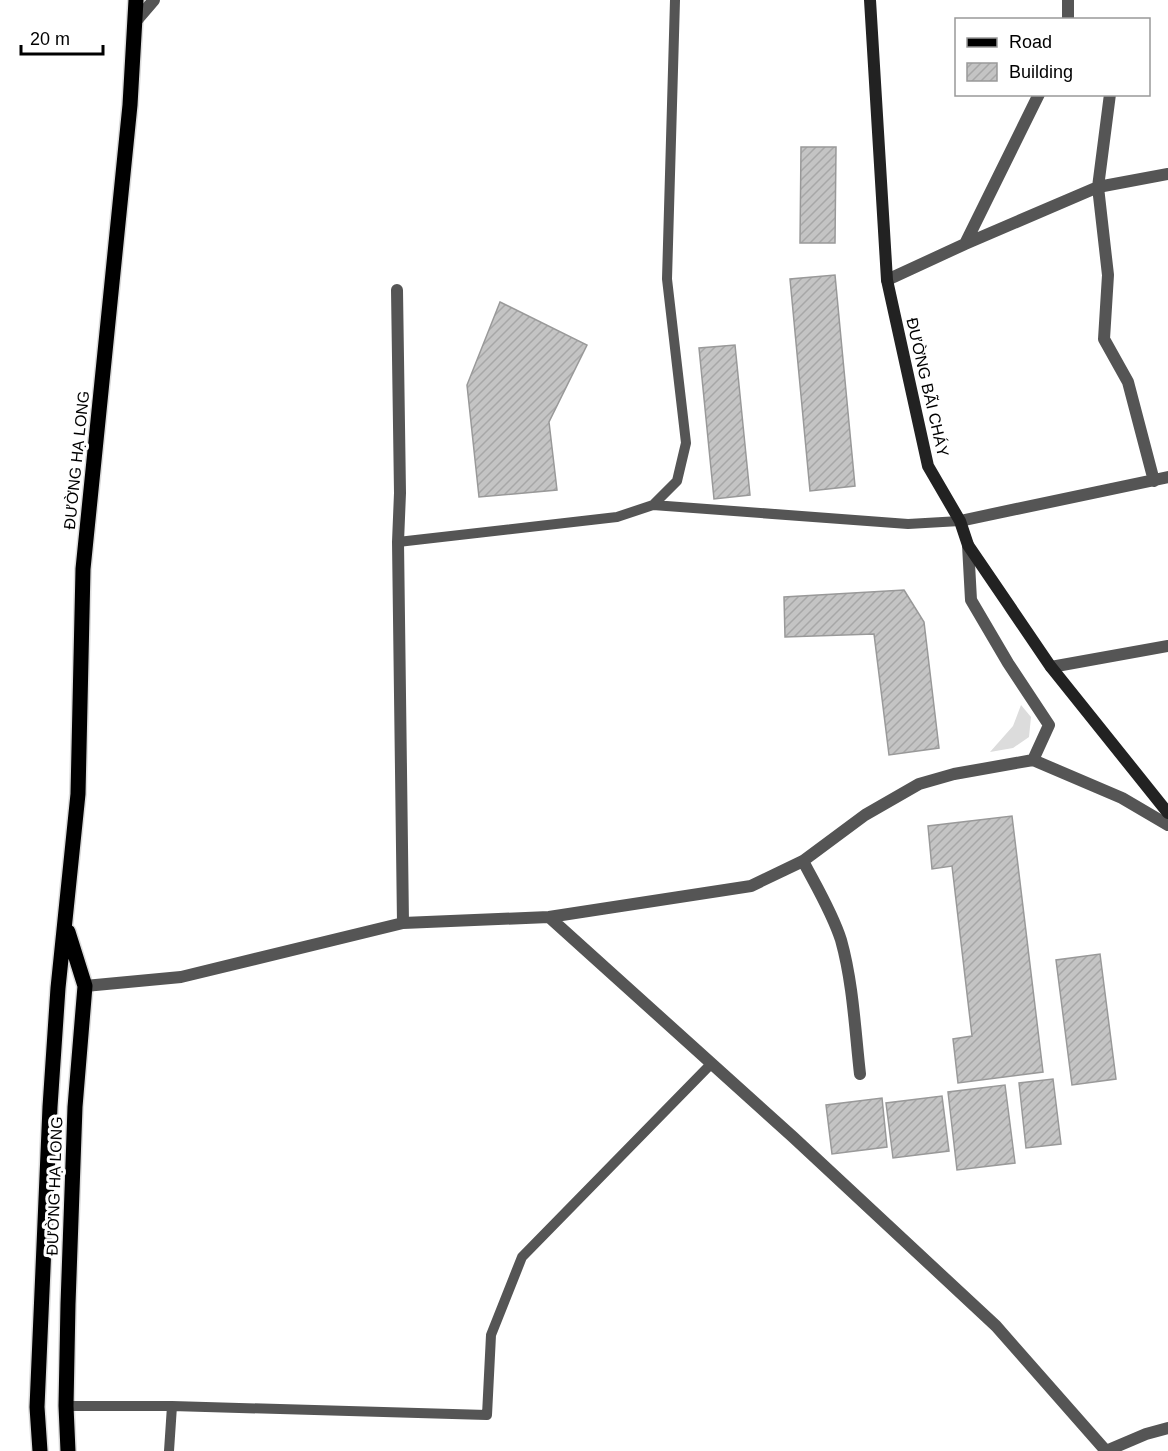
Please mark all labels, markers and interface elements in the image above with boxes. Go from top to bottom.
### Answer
scale bar [21,18,104,56]
legend [955,18,1150,96]
text: 20 m [30,29,70,49]
text: Road [1009,32,1052,52]
text: Building [1009,62,1073,82]
street label: ĐƯỜNG BÃI CHÁY [903,316,954,459]
street label: ĐƯỜNG HẠ LONG [60,390,92,530]
street label: ĐƯỜNG HẠ LONG [43,1116,65,1256]

